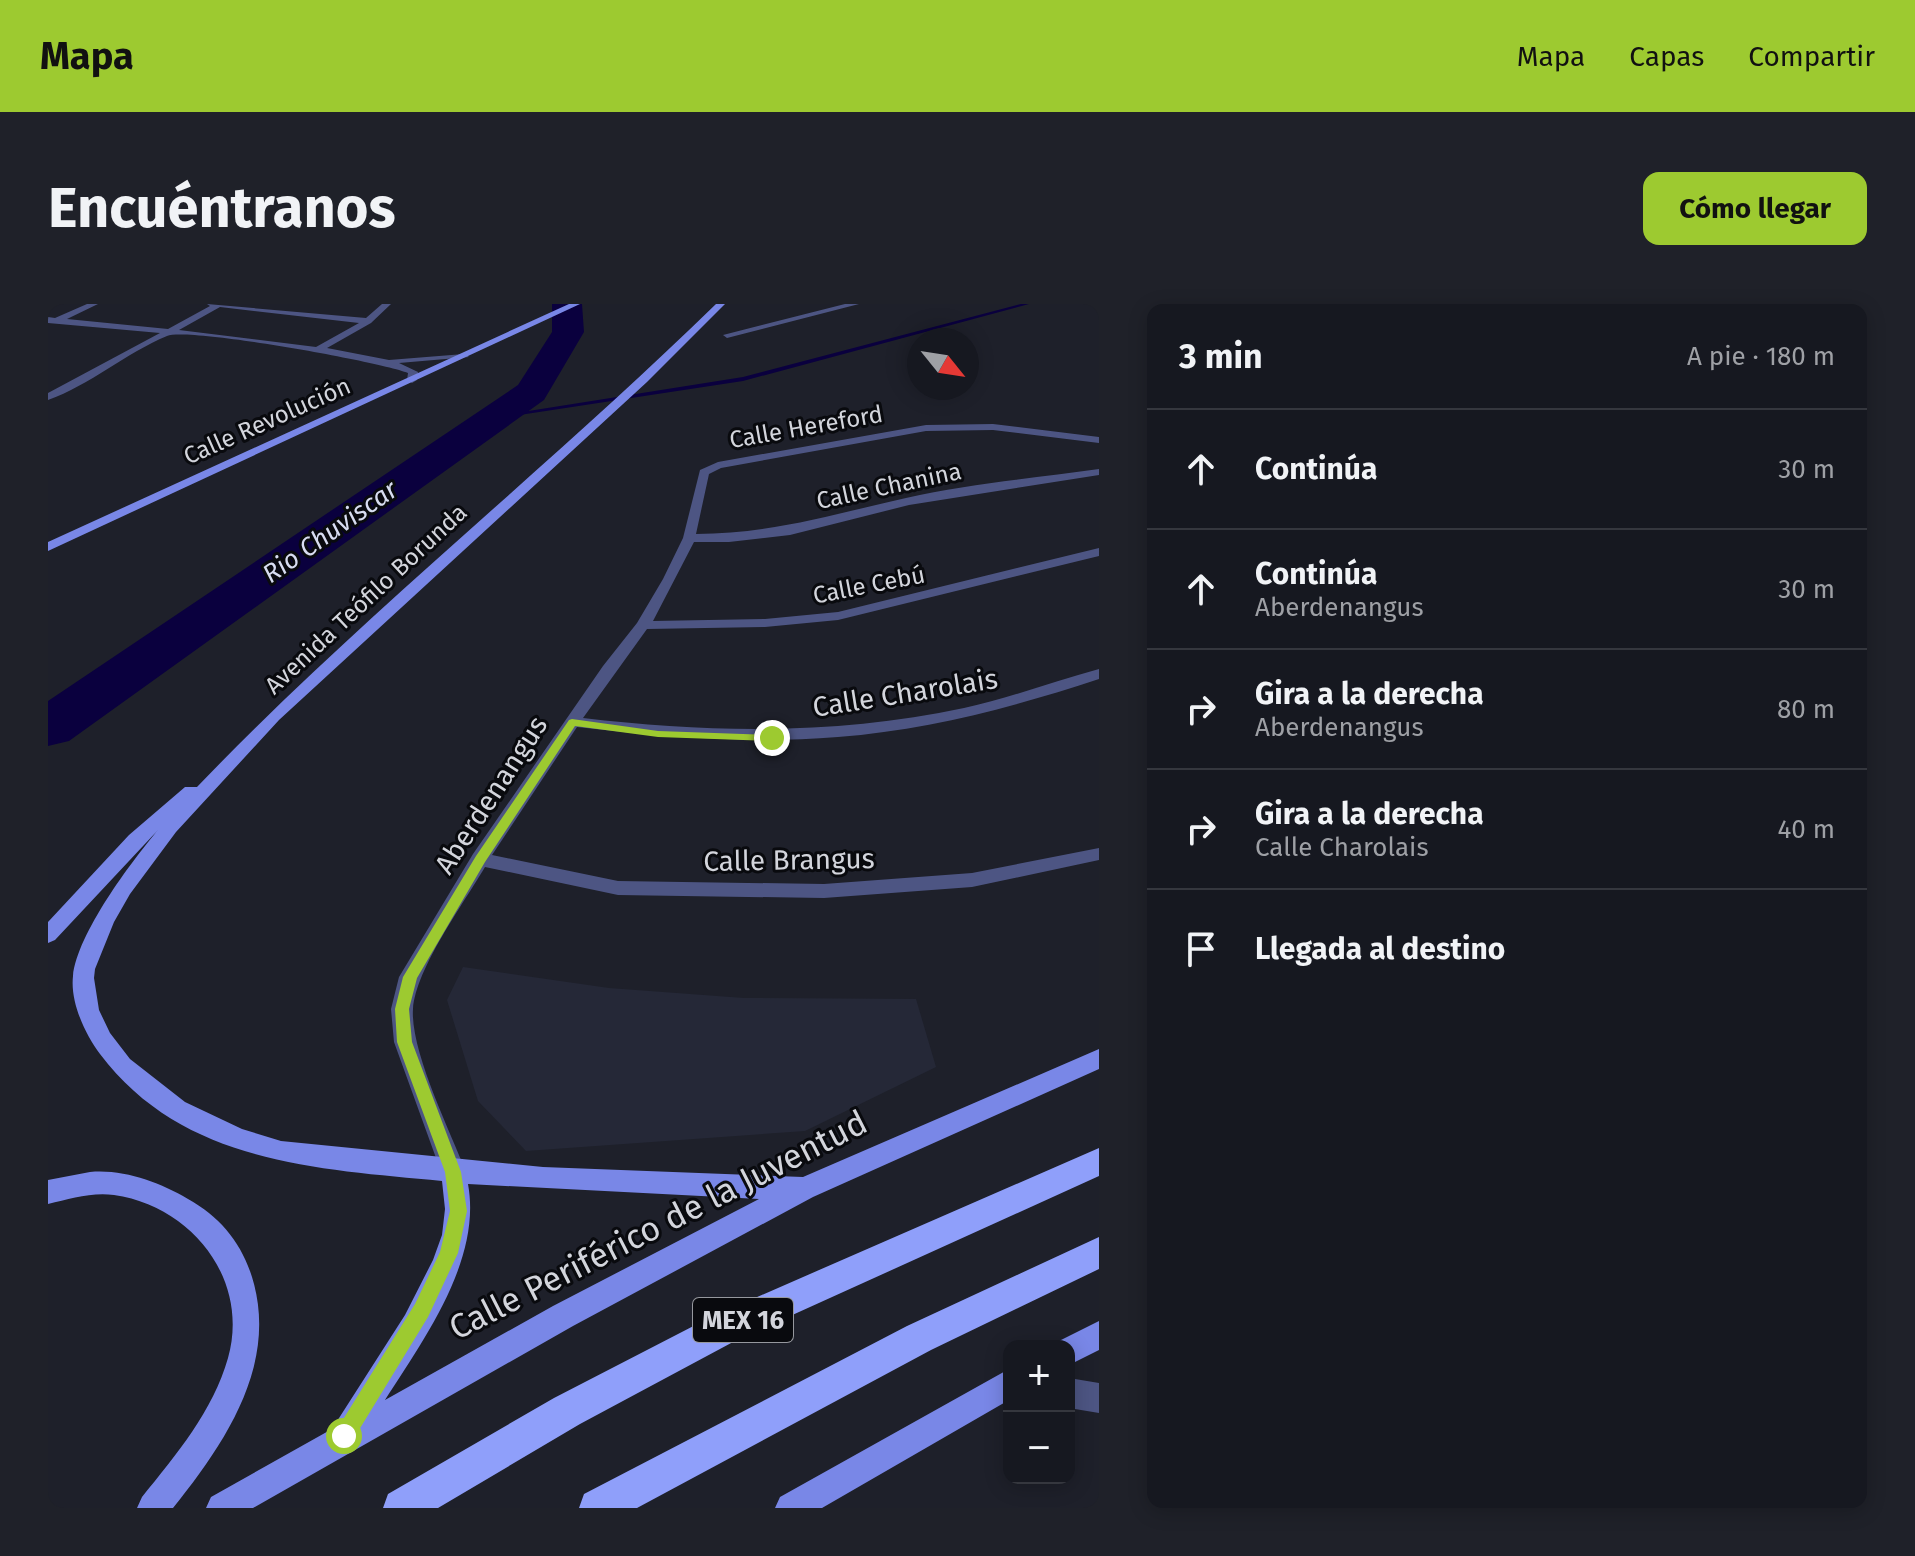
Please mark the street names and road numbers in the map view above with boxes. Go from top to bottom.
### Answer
street label: Calle Revolución [179,372,355,470]
street label: Calle Hereford [727,400,885,454]
street label: Calle Chanina [814,457,964,515]
street label: Avenida Teófilo Borunda [259,498,473,700]
street label: Calle Cebú [811,560,927,610]
street label: Calle Charolais [810,662,1000,724]
street label: Aberdenangus [428,710,554,880]
street label: Calle Brangus [703,842,875,878]
street label: Calle Periférico de la Juventud [442,1101,874,1349]
road number: MEX 16 [693,1298,793,1342]

